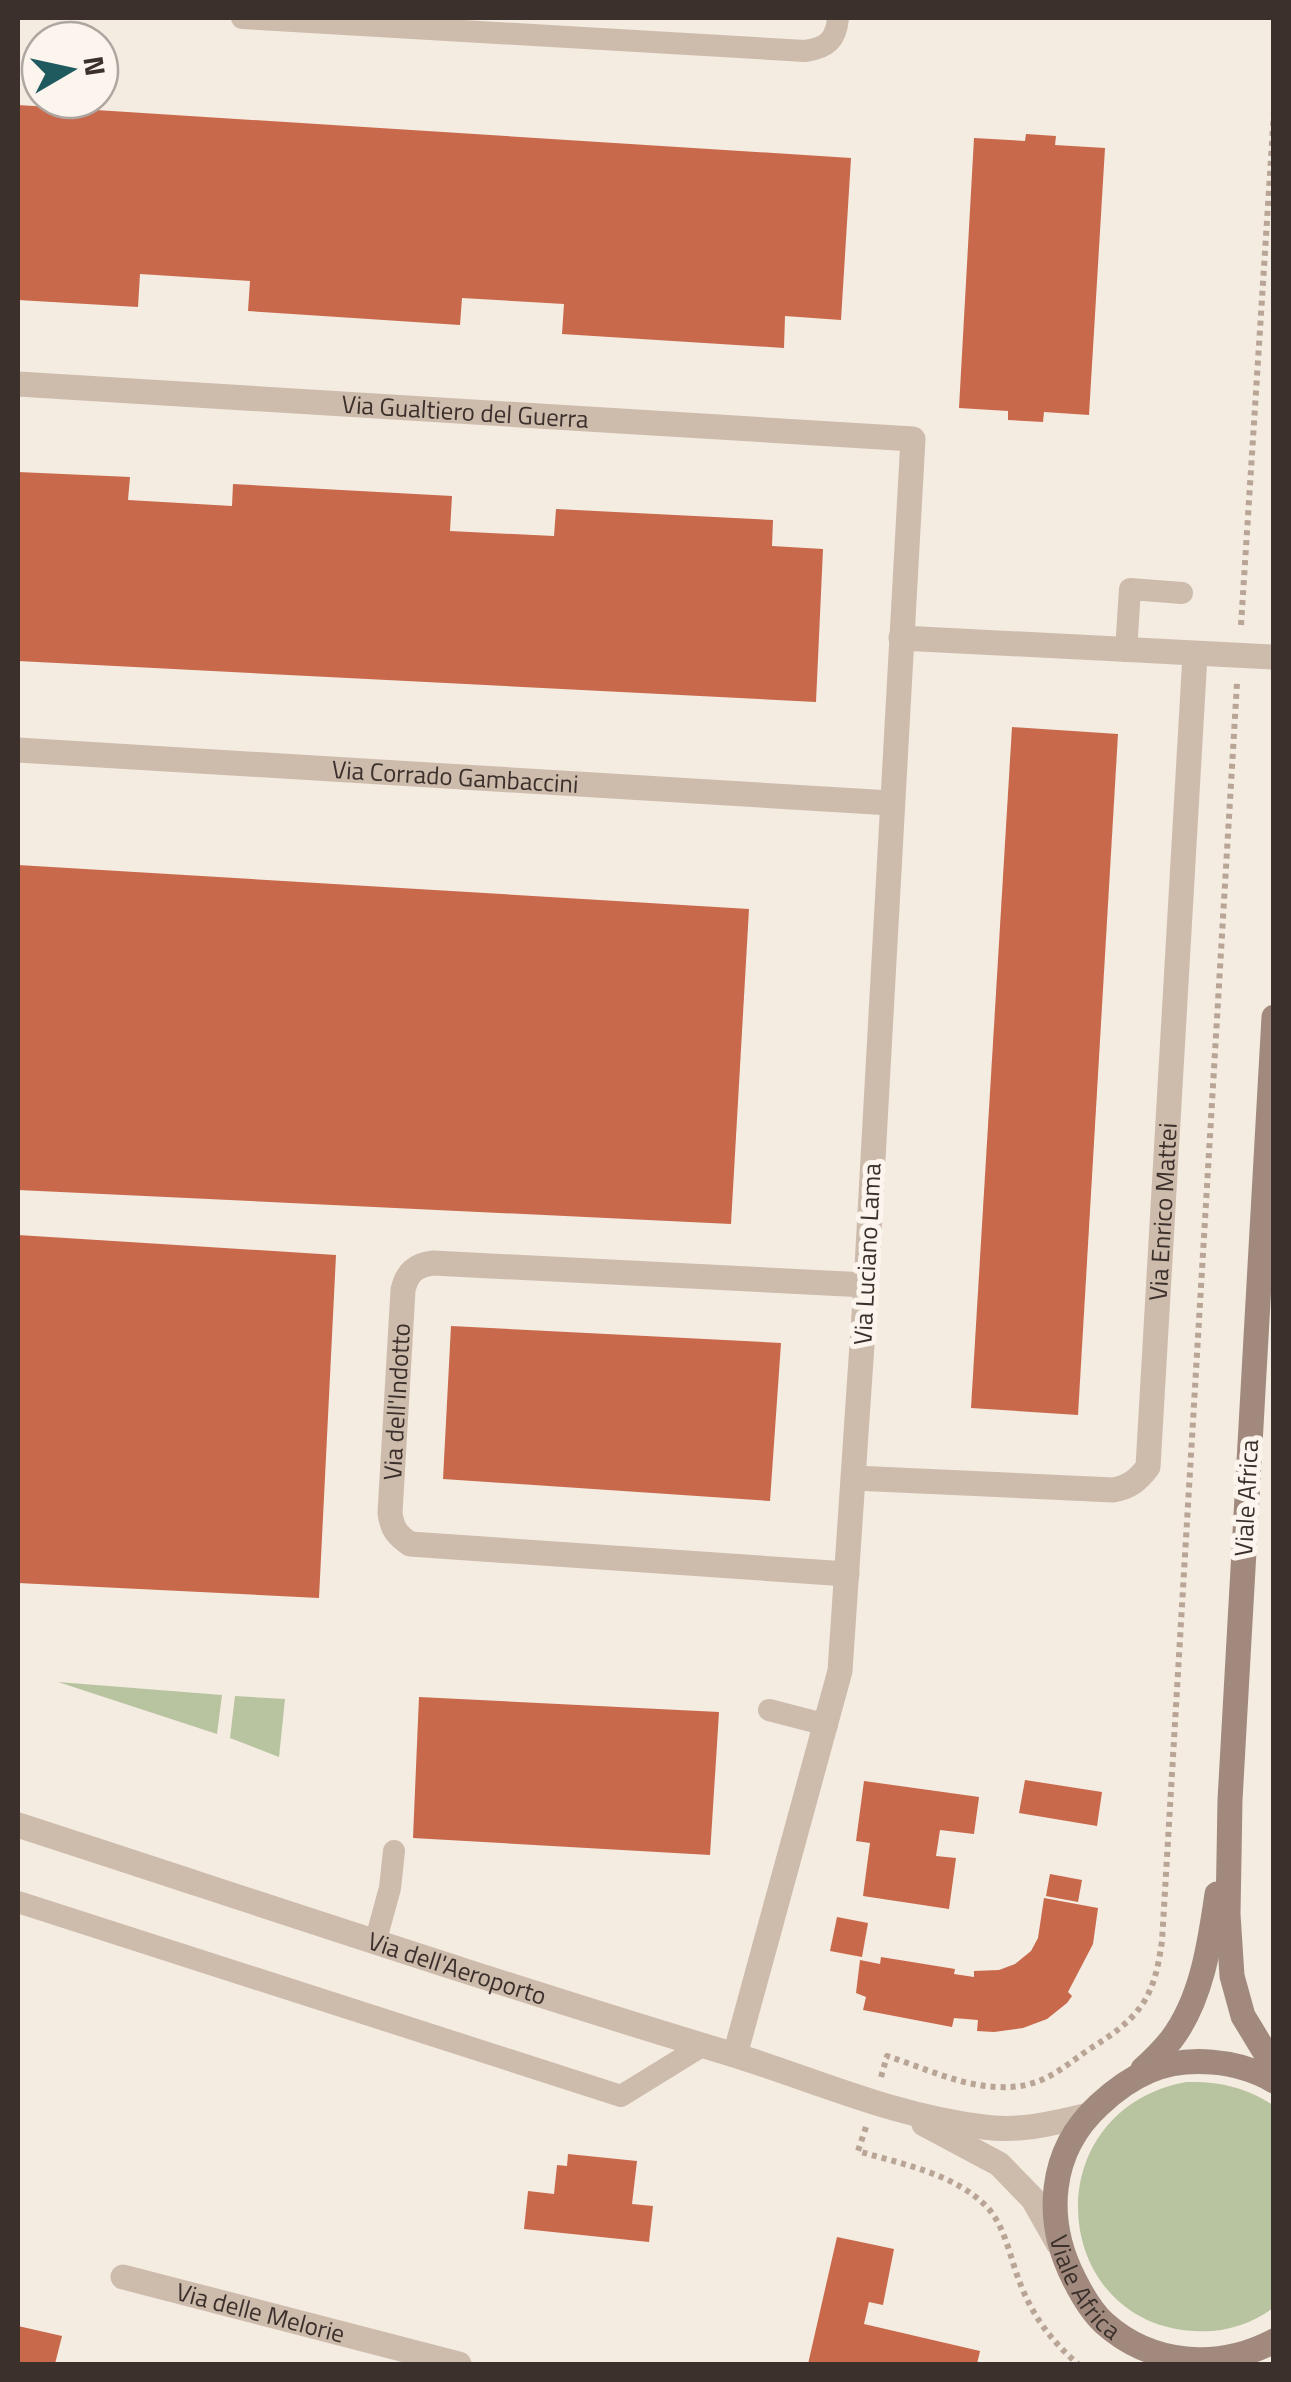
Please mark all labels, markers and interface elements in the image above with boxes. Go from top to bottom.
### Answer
north arrow [20,20,120,120]
text: N [72,53,118,79]
street label: Via Gualtiero del Guerra [340,385,590,438]
street label: Via Corrado Gambaccini [331,750,580,803]
street label: Via Enrico Mattei [1139,1122,1187,1302]
street label: Via Luciano Lama [843,1162,891,1346]
street label: Via dell'Indotto [373,1322,420,1481]
street label: Viale Africa [1224,1438,1268,1557]
street label: Via dell'Aeroporto [363,1922,551,2015]
street label: Viale Africa [1040,2231,1129,2349]
street label: Via delle Melorie [172,2273,349,2353]

